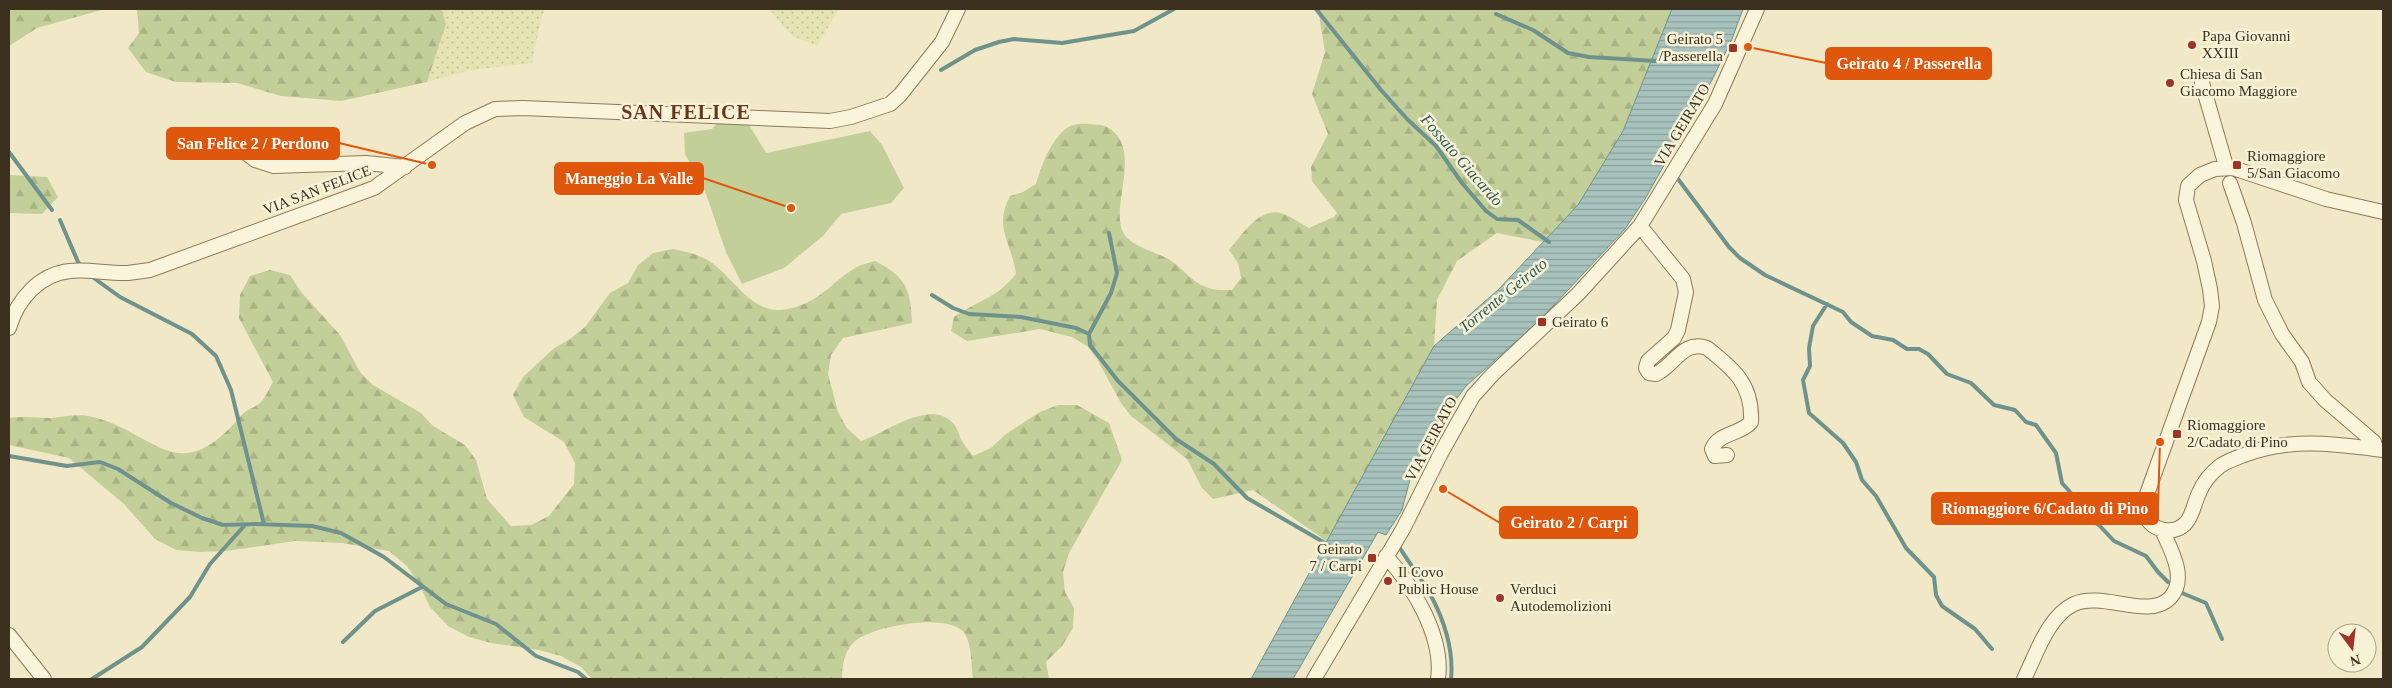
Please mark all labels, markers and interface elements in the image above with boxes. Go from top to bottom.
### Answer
place label: Papa Giovanni XXIII [2202,28,2291,61]
place label: Geirato 5 /Passerella [1659,31,1723,64]
marker: Papa Giovanni XXIII [2186,39,2198,51]
marker: Geirato 5 /Passerella [1727,42,1739,54]
callout: Geirato 4 / Passerella [1826,48,1991,79]
text: Geirato 4 / Passerella [1837,55,1982,72]
place label: Chiesa di San Giacomo Maggiore [2180,66,2297,99]
marker: Chiesa di San Giacomo Maggiore [2164,77,2176,89]
street label: VIA GEIRATO [1651,81,1713,169]
district label: SAN FELICE [621,101,751,123]
water label: Fossato Giacardo [1417,110,1506,209]
callout: San Felice 2 / Perdono [167,128,339,159]
text: San Felice 2 / Perdono [177,135,329,152]
place label: Riomaggiore 5/San Giacomo [2247,148,2340,181]
marker: Riomaggiore 5/San Giacomo [2231,159,2243,171]
street label: VIA SAN FELICE [261,162,373,218]
callout: Maneggio La Valle [555,163,703,194]
text: Maneggio La Valle [565,170,693,188]
water label: Torrente Geirato [1456,254,1550,336]
place label: Geirato 6 [1552,314,1609,330]
marker: Geirato 6 [1536,316,1548,328]
street label: VIA GEIRATO [1402,394,1460,484]
place label: Riomaggiore 2/Cadato di Pino [2187,417,2288,450]
marker: Riomaggiore 2/Cadato di Pino [2171,428,2183,440]
callout: Riomaggiore 6/Cadato di Pino [1932,493,2158,524]
text: Riomaggiore 6/Cadato di Pino [1942,500,2148,518]
callout: Geirato 2 / Carpi [1500,507,1637,538]
text: Geirato 2 / Carpi [1511,514,1628,532]
place label: Geirato 7 / Carpi [1310,541,1362,574]
marker: Geirato 7 / Carpi [1366,552,1378,564]
place label: Il Covo Public House [1398,564,1479,597]
marker: Il Covo Public House [1382,575,1394,587]
place label: Verduci Autodemolizioni [1510,581,1612,614]
marker: Verduci Autodemolizioni [1494,592,1506,604]
north arrow [2327,623,2377,673]
text: N [2348,652,2362,669]

